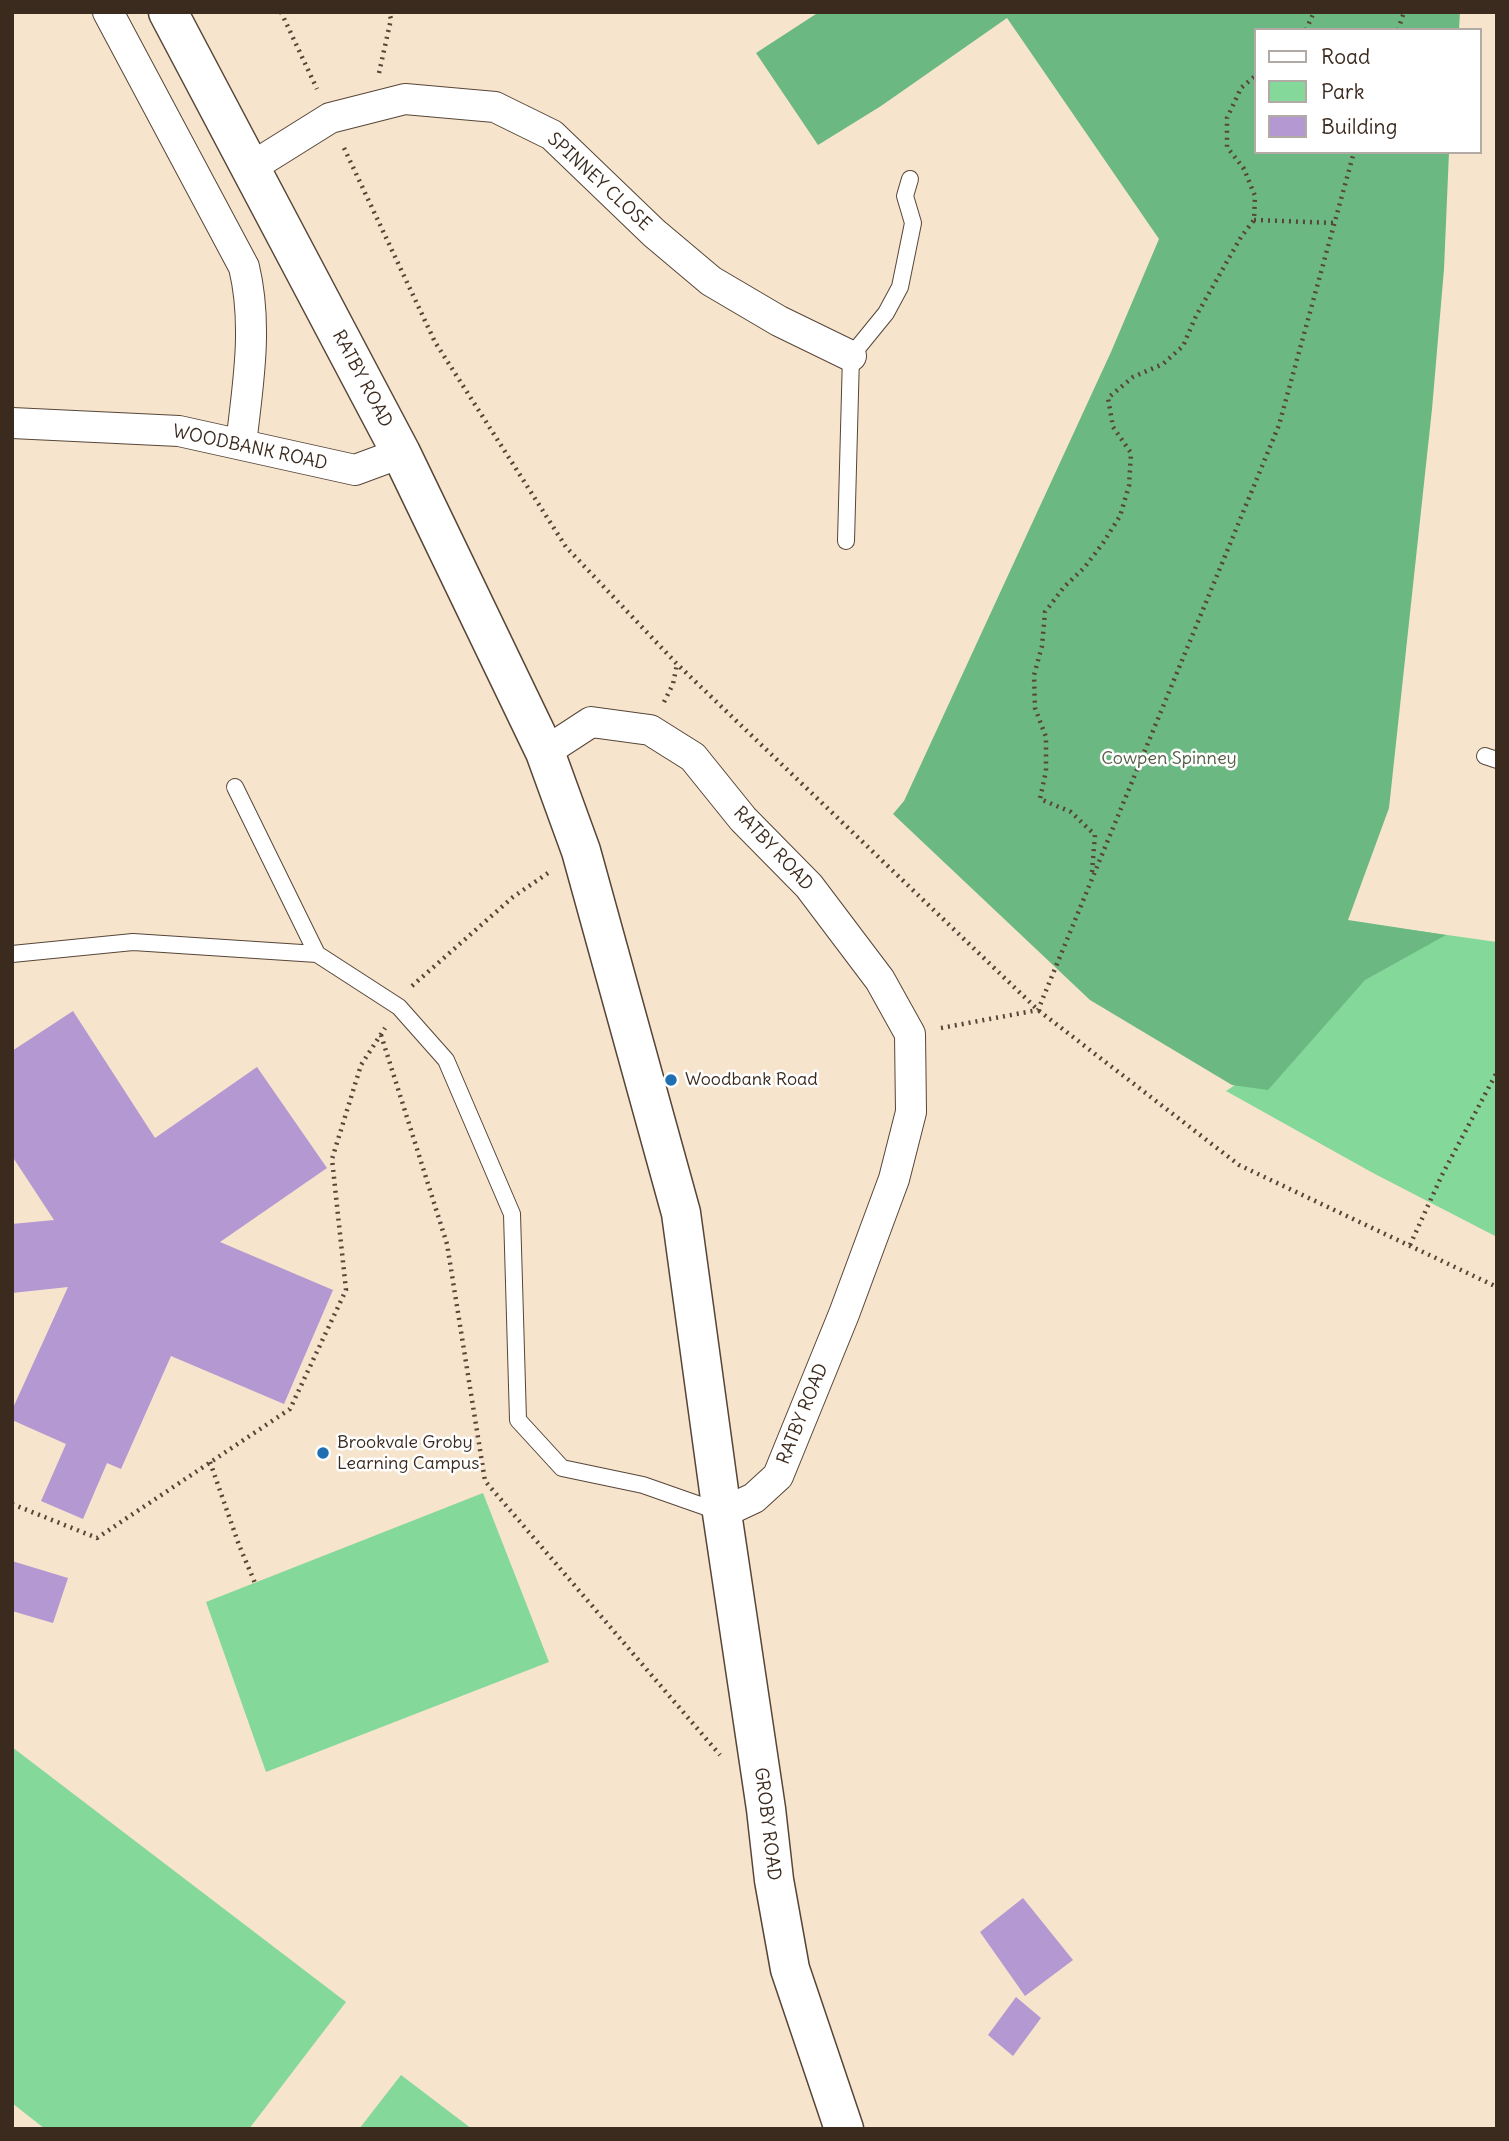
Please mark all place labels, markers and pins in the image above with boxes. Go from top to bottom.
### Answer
place label: Woodbank Road [685,1069,818,1091]
marker: Woodbank Road [663,1072,679,1088]
place label: Brookvale Groby Learning Campus [337,1432,479,1474]
marker: Brookvale Groby Learning Campus [315,1445,331,1461]

